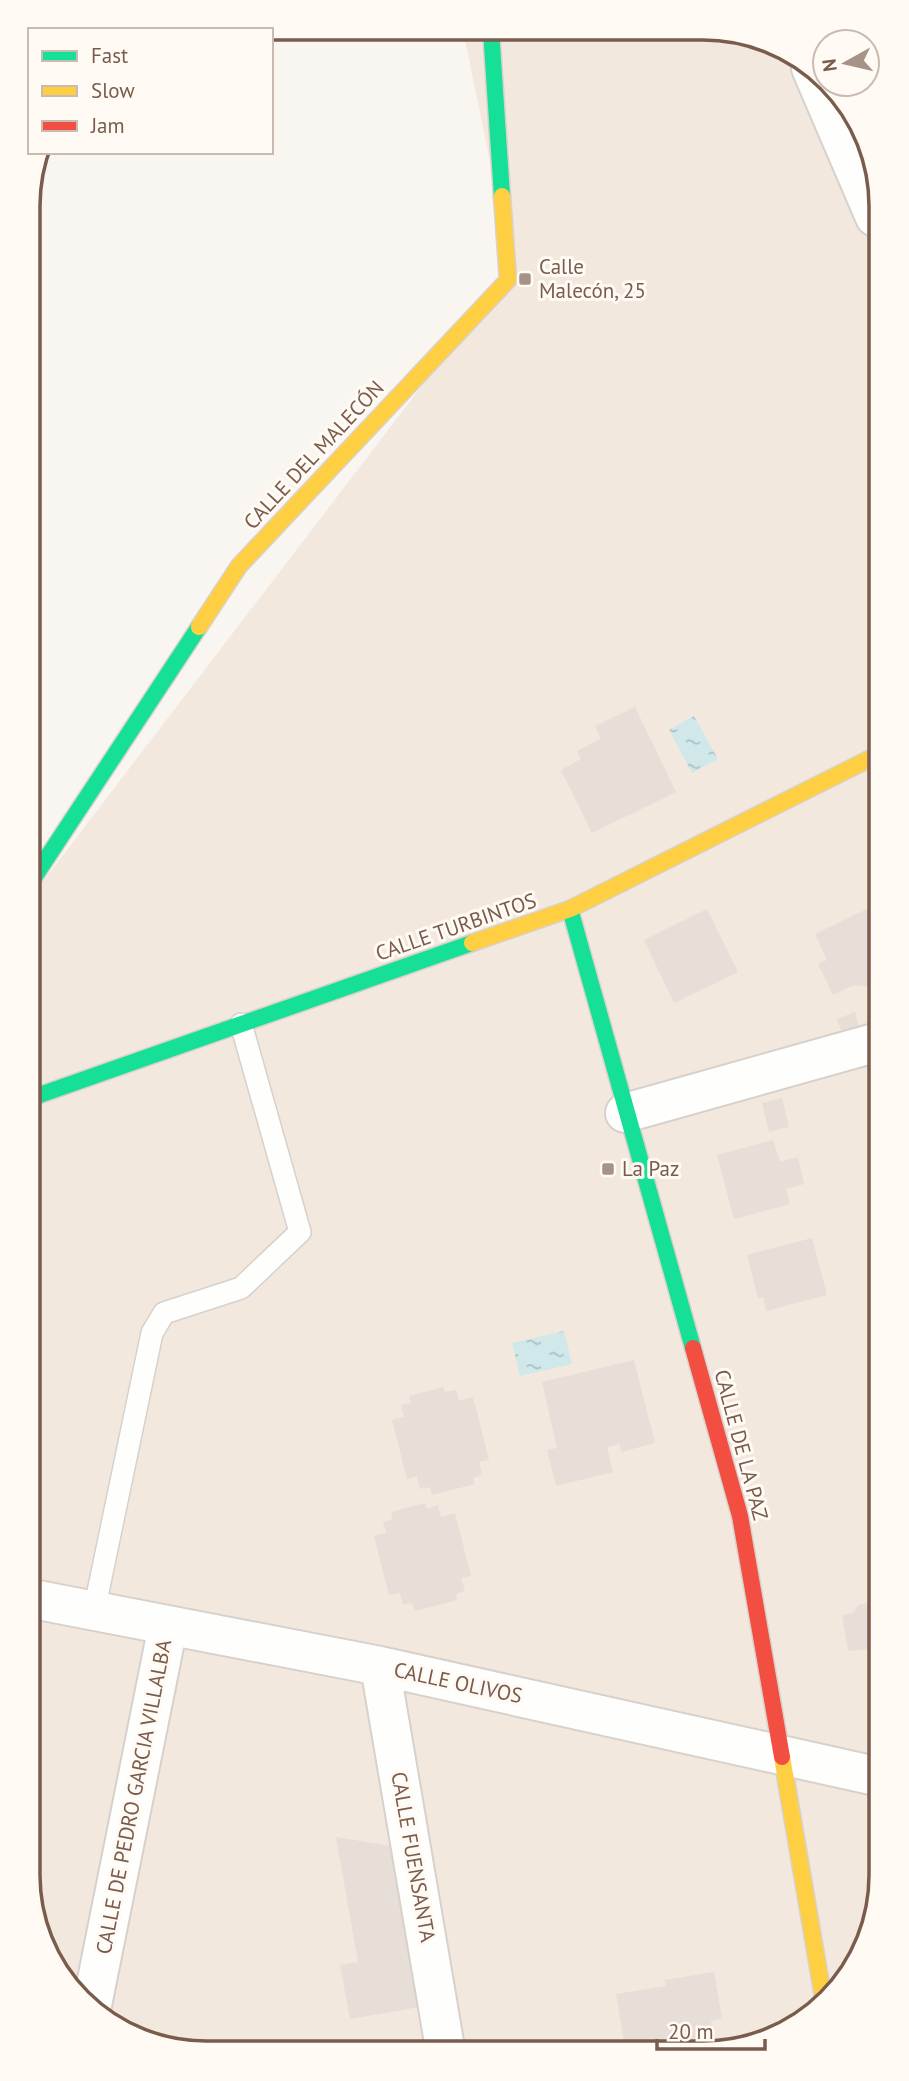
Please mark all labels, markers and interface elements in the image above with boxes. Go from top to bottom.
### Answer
legend [28,28,273,154]
north arrow [811,28,881,98]
text: Fast [91,42,128,69]
text: N [816,58,842,73]
text: Slow [91,77,135,104]
text: Jam [90,112,125,139]
place label: Calle Malecón, 25 [539,253,646,304]
marker: Calle Malecón, 25 [517,271,533,287]
street label: CALLE DEL MALECÓN [238,375,390,535]
street label: CALLE TURBINTOS [372,886,540,967]
place label: La Paz [622,1155,679,1182]
marker: La Paz [600,1161,616,1177]
street label: CALLE DE LA PAZ [708,1367,775,1523]
street label: CALLE DE PEDRO GARCIA VILLALBA [90,1637,177,1957]
street label: CALLE OLIVOS [391,1656,525,1709]
street label: CALLE FUENSANTA [385,1770,442,1945]
scale bar [657,2008,766,2052]
text: 20 m [668,2018,714,2045]

